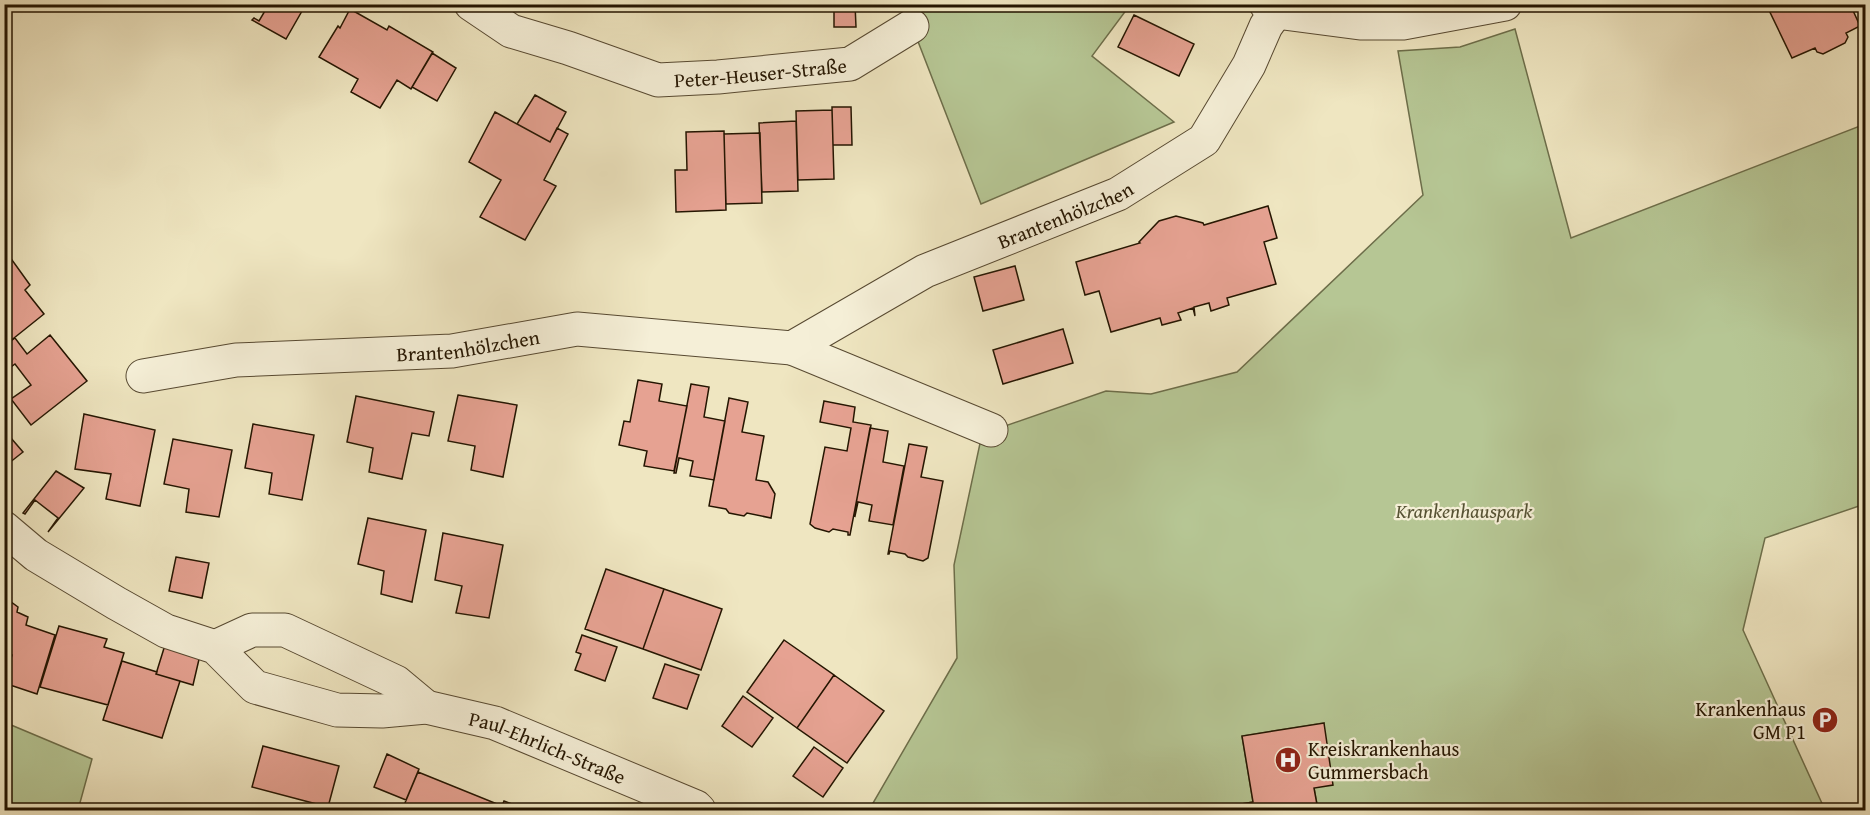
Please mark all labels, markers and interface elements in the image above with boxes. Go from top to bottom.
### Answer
street label: Peter-Heuser-Straße [673,50,848,94]
street label: Brantenhölzchen [993,174,1139,255]
street label: Brantenhölzchen [396,321,542,368]
park label: Krankenhauspark [1395,496,1533,525]
place label: Krankenhaus GM P1 [1696,694,1806,746]
street label: Paul-Ehrlich-Straße [466,703,630,791]
parking icon: Krankenhaus GM P1 [1810,705,1840,735]
place label: Kreiskrankenhaus Gummersbach [1308,734,1459,786]
hospital icon: Kreiskrankenhaus Gummersbach [1273,745,1303,775]

